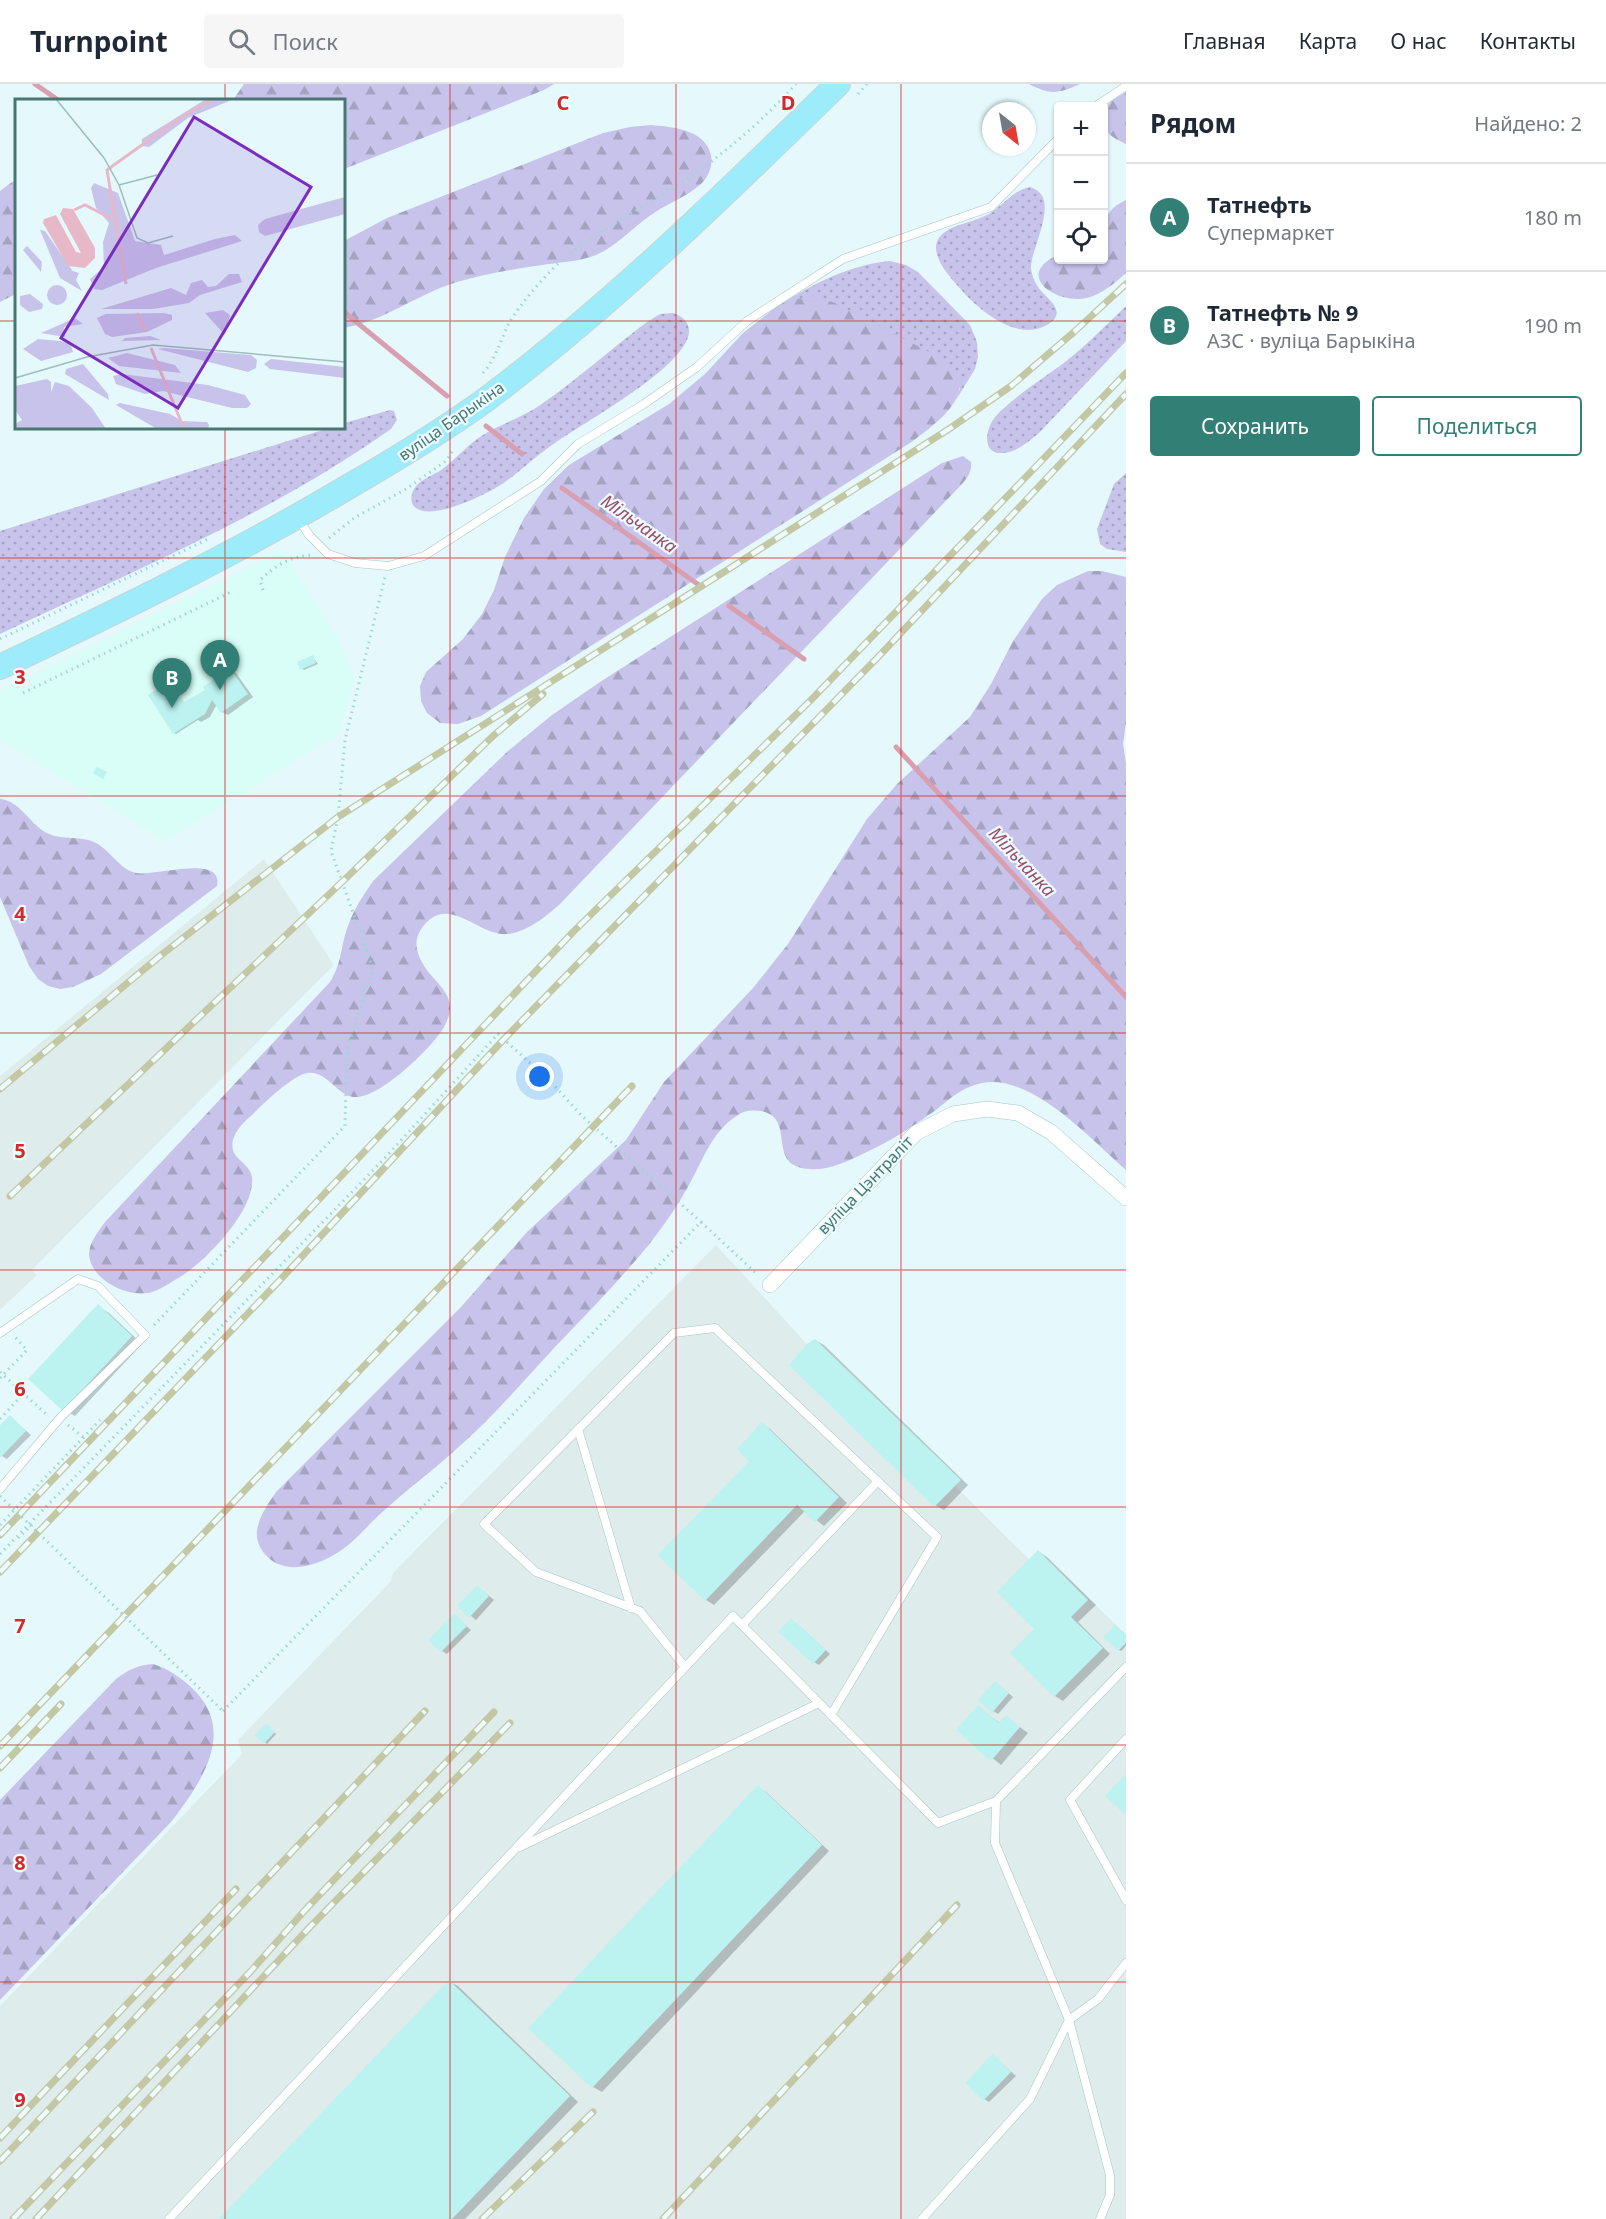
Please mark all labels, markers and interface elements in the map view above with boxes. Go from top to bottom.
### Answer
search box [204,14,624,68]
text: Turnpoint [30,22,168,60]
icon: search [225,25,258,58]
text: Поиск [273,26,338,56]
text: Главная [1183,27,1266,55]
text: Карта [1299,27,1357,55]
text: О нас [1390,27,1447,55]
text: Контакты [1480,27,1576,55]
text: C [557,89,570,116]
text: D [781,89,795,116]
inset map [15,99,345,429]
north arrow [982,102,1036,156]
map controls [1054,102,1108,264]
button: + [1054,102,1108,156]
text: Рядом [1150,105,1236,141]
text: Найдено: 2 [1474,110,1582,137]
button: − [1054,156,1108,210]
text: Татнефть [1207,189,1312,219]
text: A [1163,204,1176,231]
text: 180 m [1524,204,1582,231]
button: locate [1054,210,1108,264]
text: Супермаркет [1207,219,1334,246]
text: Татнефть № 9 [1207,297,1358,327]
text: B [1163,312,1176,339]
text: 190 m [1524,312,1582,339]
text: АЗС · вуліца Барыкіна [1207,327,1416,354]
street label: вуліца Барыкіна [394,376,508,466]
button: Сохранить [1150,396,1360,456]
button: Поделиться [1372,396,1582,456]
water label: Мільчанка [597,488,682,558]
pin: A [200,640,240,690]
pin: B [152,658,192,708]
text: 3 [14,663,26,690]
water label: Мільчанка [984,821,1061,901]
text: 4 [14,900,26,927]
your location [525,1062,554,1091]
street label: вуліца Цэнтраліт [812,1130,918,1239]
text: 5 [14,1137,26,1164]
text: 6 [14,1375,26,1402]
text: 7 [14,1612,26,1639]
text: 8 [14,1849,26,1876]
text: 9 [14,2086,26,2113]

